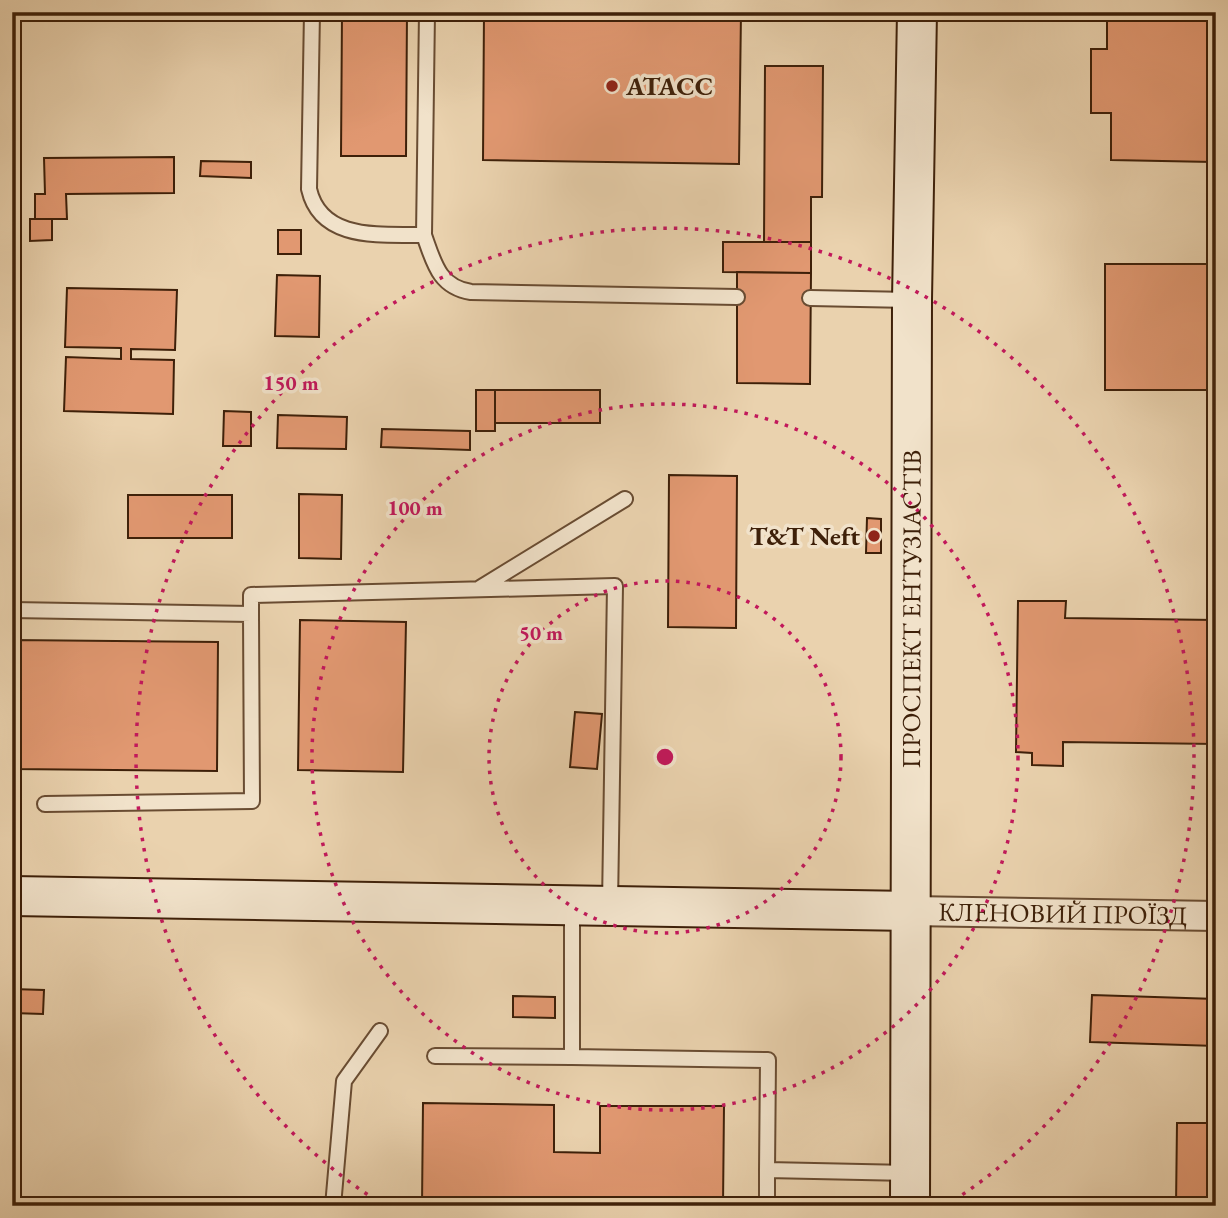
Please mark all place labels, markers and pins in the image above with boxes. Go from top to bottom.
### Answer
place label: АТАСС [625,69,713,103]
marker: АТАСС [604,78,620,94]
place label: T&T Neft [749,519,860,553]
marker: T&T Neft [866,528,882,544]
centre of rings [653,745,677,769]

